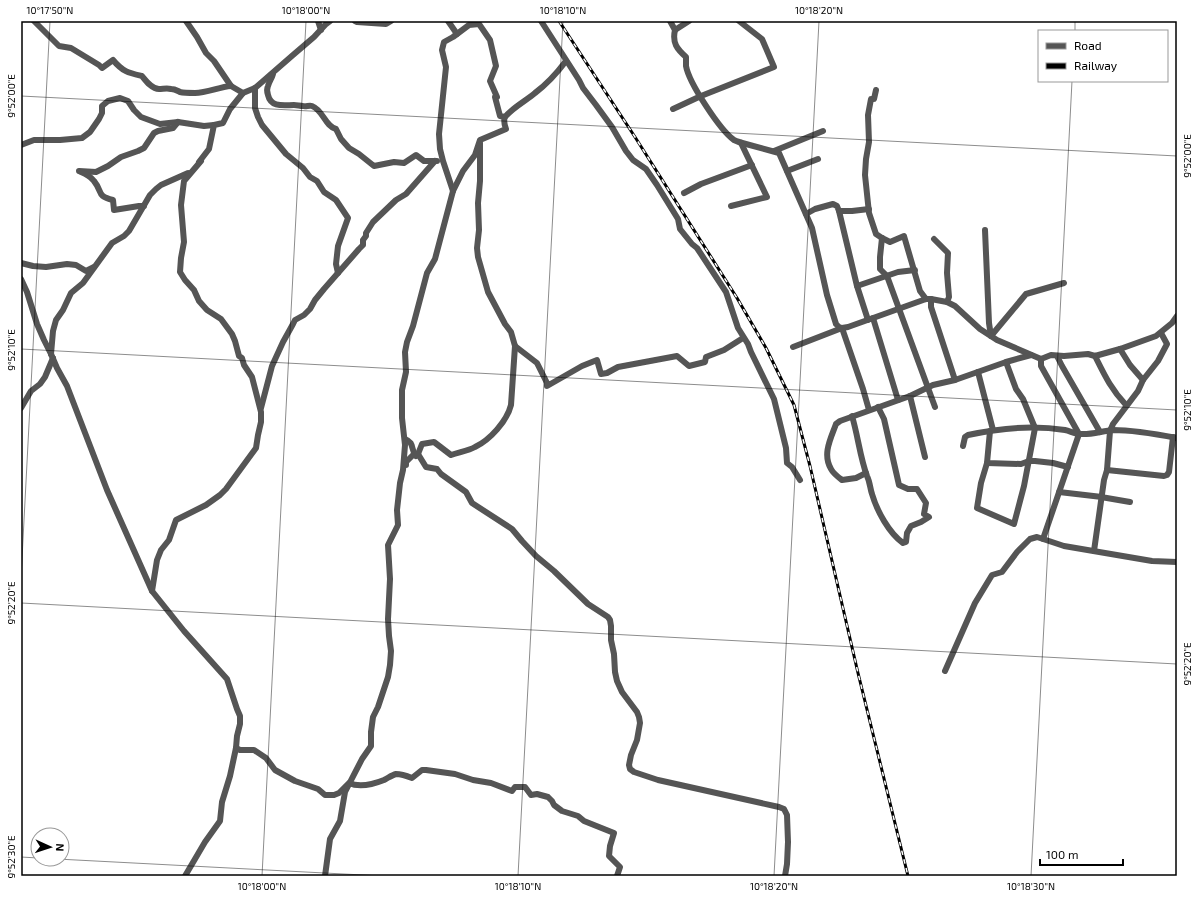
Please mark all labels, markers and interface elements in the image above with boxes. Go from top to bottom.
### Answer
text: 10°17'50"N [27,4,73,16]
text: 10°18'00"N [282,4,330,16]
text: 10°18'10"N [540,4,586,16]
text: 10°18'20"N [795,4,843,16]
legend [1038,30,1168,82]
text: Road [1074,38,1102,52]
text: Railway [1074,58,1118,72]
text: 9°52'00"E [5,74,17,118]
text: 9°52'00"E [1181,134,1193,178]
text: 9°52'10"E [5,329,17,371]
text: 9°52'10"E [1181,389,1193,431]
text: 9°52'20"E [5,581,17,625]
text: 9°52'20"E [1181,642,1193,686]
north arrow [30,827,70,867]
text: 9°52'30"E [5,835,17,879]
scale bar [1040,841,1123,867]
text: N [54,843,67,852]
text: 100 m [1046,847,1078,861]
text: 10°18'00"N [238,880,286,892]
text: 10°18'10"N [495,880,541,892]
text: 10°18'20"N [750,880,798,892]
text: 10°18'30"N [1007,880,1055,892]

